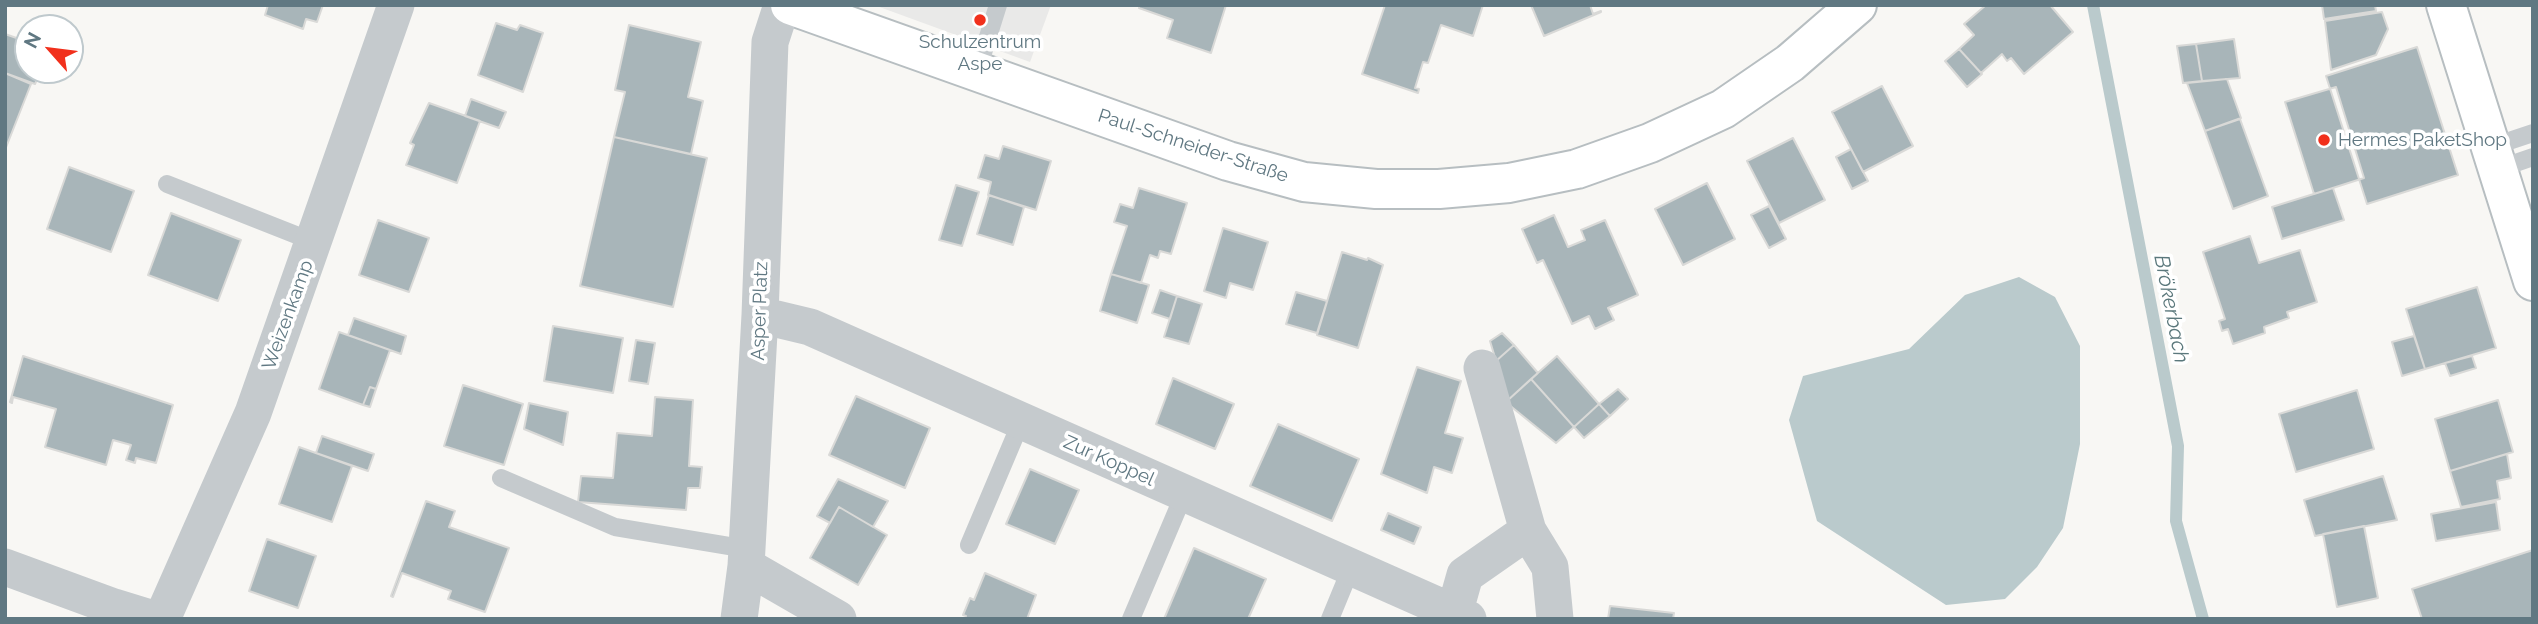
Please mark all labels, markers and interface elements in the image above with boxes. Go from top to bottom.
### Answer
marker: Schulzentrum Aspe [972,12,988,28]
north arrow [14,14,84,84]
text: N [19,29,45,52]
place label: Schulzentrum Aspe [919,31,1041,75]
street label: Paul-Schneider-Straße [1095,104,1291,188]
place label: Hermes PaketShop [2338,129,2507,151]
marker: Hermes PaketShop [2316,132,2332,148]
water label: Brökerbach [2148,253,2194,365]
street label: Weizenkamp [258,257,318,373]
street label: Asper Platz [747,261,773,361]
street label: Zur Koppel [1060,431,1158,491]

